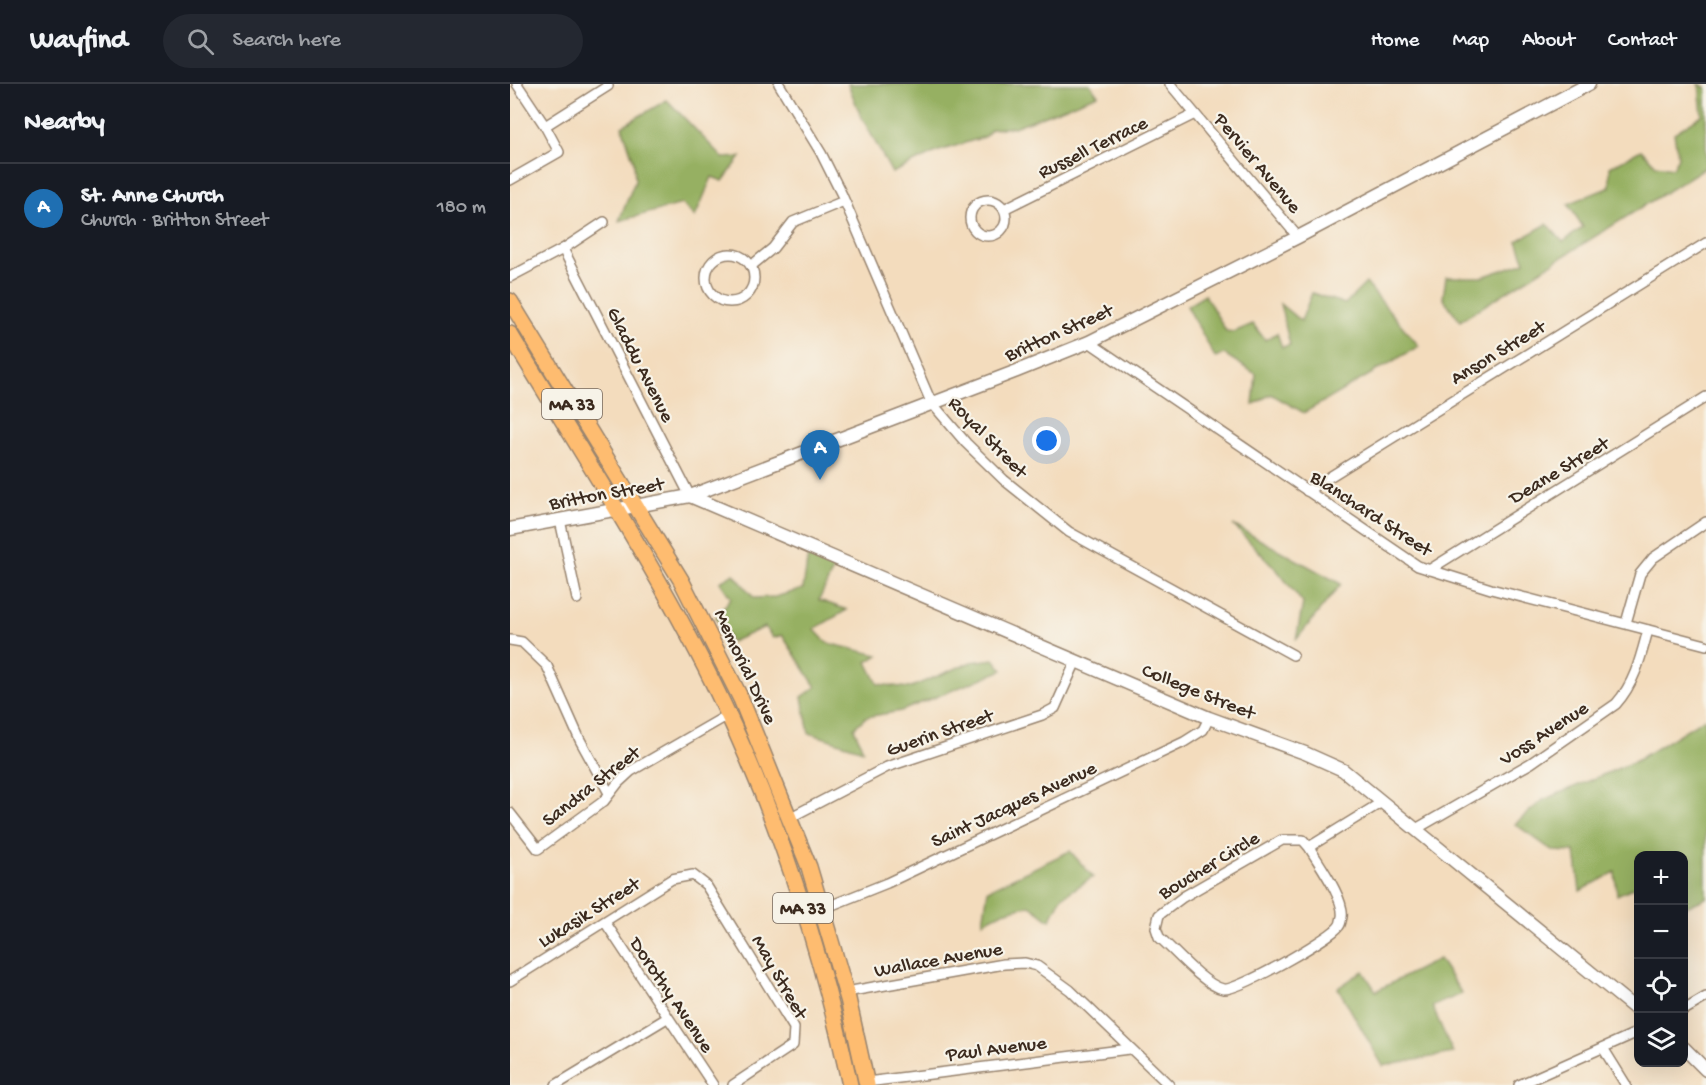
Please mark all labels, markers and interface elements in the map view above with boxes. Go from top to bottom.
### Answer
search box [163,14,583,68]
text: Wayfind [30,25,127,58]
icon: search [184,25,217,58]
text: Search here [232,28,341,54]
text: Home [1371,29,1419,54]
text: Map [1452,29,1489,54]
text: About [1522,29,1575,54]
text: Contact [1608,29,1676,54]
text: Nearby [24,108,105,139]
street label: Pervier Avenue [1207,109,1305,220]
street label: Russell Terrace [1035,112,1153,186]
text: St. Anne Church [81,184,224,210]
text: A [38,197,49,220]
text: 180 m [437,197,486,220]
text: Church · Britton Street [81,210,268,233]
street label: Britton Street [1001,299,1119,369]
street label: Gladdu Avenue [600,304,678,427]
street label: Anson Street [1447,316,1552,391]
road number: MA 33 [542,389,602,419]
street label: Royal Street [942,393,1032,485]
your location [1032,426,1061,455]
pin: A [800,430,840,480]
street label: Deane Street [1504,432,1615,512]
street label: Blanchard Street [1304,466,1437,564]
street label: Britton Street [547,474,667,517]
street label: Memorial Drive [707,606,781,729]
street label: College Street [1138,660,1259,727]
street label: Voss Avenue [1495,697,1594,773]
street label: Guerin Street [884,705,998,763]
street label: Sandra Street [539,741,647,833]
street label: Saint Jacques Avenue [928,758,1101,855]
street label: Boucher Circle [1154,828,1265,907]
map controls [1634,851,1688,1067]
button: + [1634,851,1688,905]
street label: Lukasik Street [535,873,646,954]
road number: MA 33 [773,893,833,923]
button: − [1634,905,1688,959]
street label: Dorothy Avenue [622,932,718,1059]
street label: May Street [745,932,812,1025]
street label: Wallace Avenue [873,939,1005,984]
button: locate [1634,959,1688,1013]
button: layers [1634,1013,1688,1067]
street label: Paul Avenue [944,1033,1049,1068]

